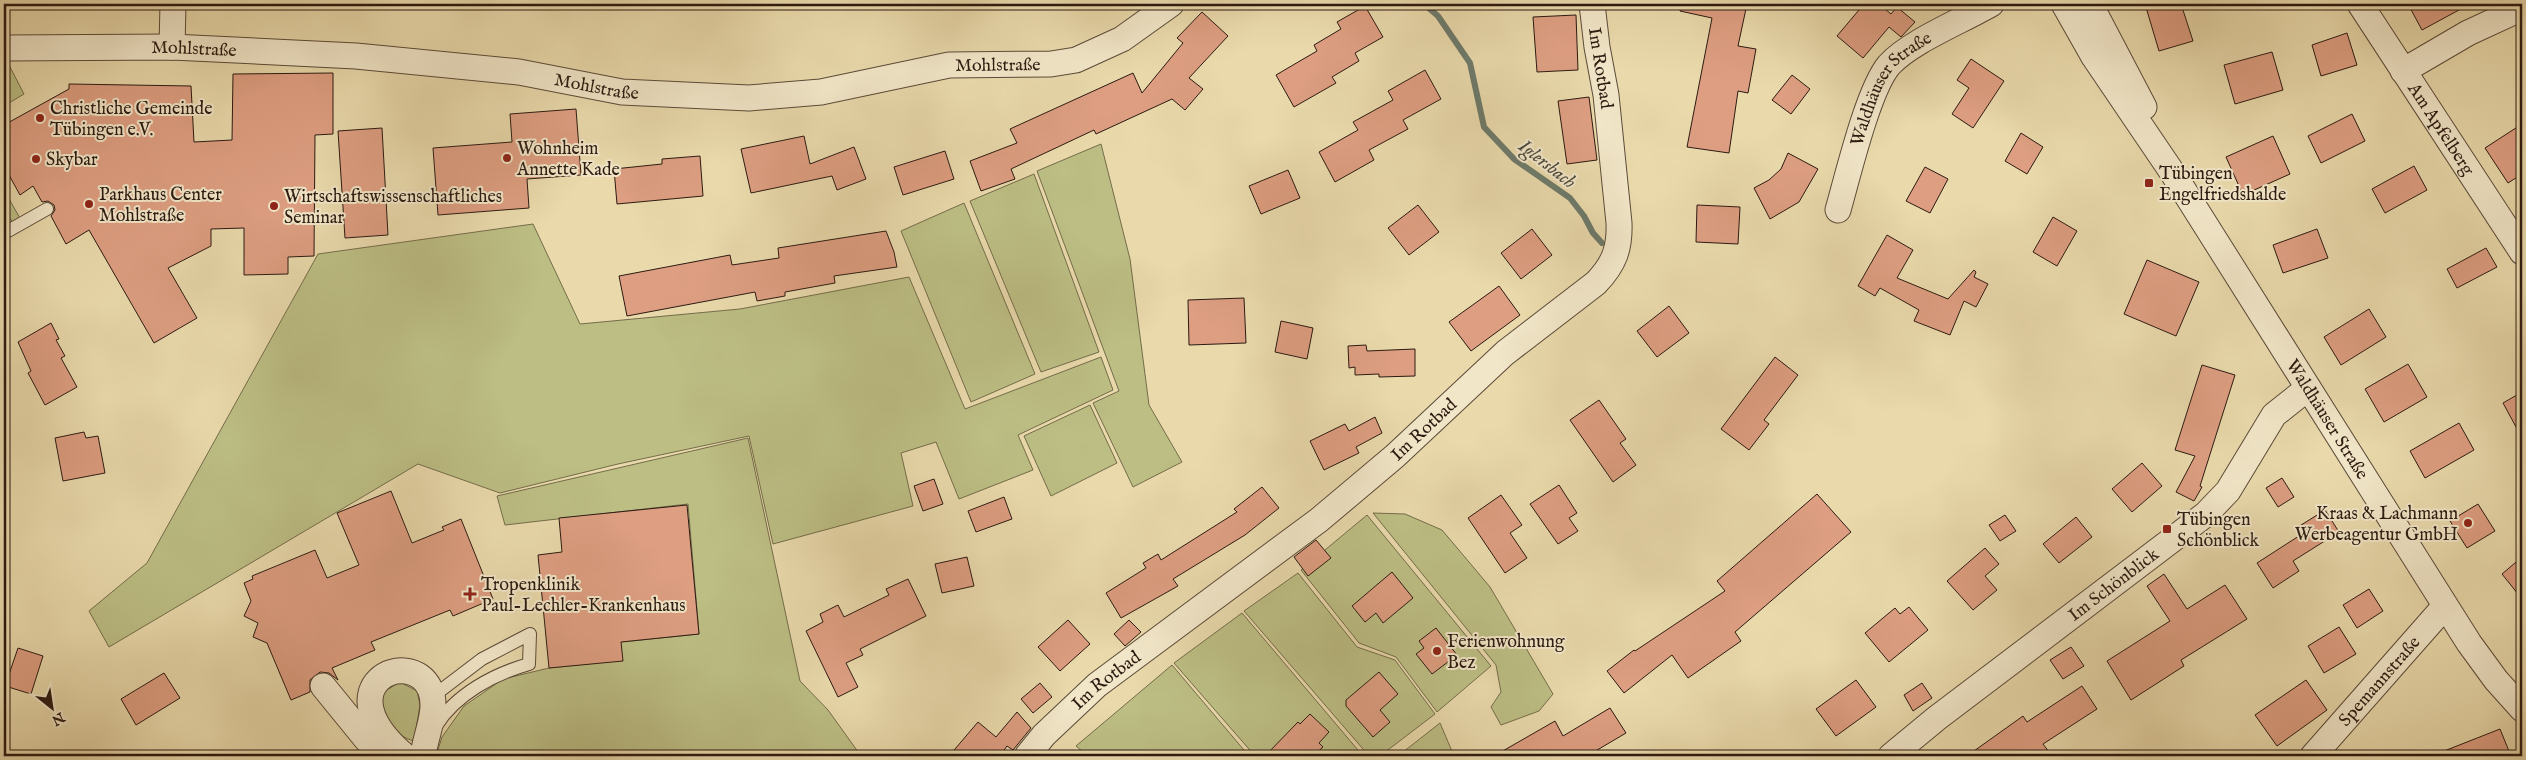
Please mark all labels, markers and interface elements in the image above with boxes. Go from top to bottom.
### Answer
street label: Im Rotbad [1582,26,1617,111]
street label: Waldhäuser Straße [1846,27,1936,149]
street label: Mohlstraße [151,37,237,63]
street label: Mohlstraße [955,54,1041,78]
street label: Mohlstraße [552,69,639,106]
street label: Am Apfelberg [2401,78,2479,180]
place label: Christliche Gemeinde Tübingen e.V. [50,98,212,142]
marker: Christliche Gemeinde Tübingen e.V. [34,112,46,124]
water label: Iglersbach [1512,134,1580,194]
place label: Wohnheim Annette Kade [516,138,620,182]
place label: Skybar [46,149,98,172]
marker: Wohnheim Annette Kade [501,152,513,164]
marker: Skybar [30,153,42,165]
place label: Tübingen Engelfriedshalde [2159,163,2286,207]
marker: Tübingen Engelfriedshalde [2143,177,2155,189]
place label: Parkhaus Center Mohlstraße [99,184,222,228]
place label: Wirtschaftswissenschaftliches Seminar [284,186,502,230]
marker: Parkhaus Center Mohlstraße [83,198,95,210]
marker: Wirtschaftswissenschaftliches Seminar [268,200,280,212]
street label: Waldhäuser Straße [2280,356,2373,484]
street label: Im Rotbad [1387,394,1463,467]
place label: Kraas & Lachmann Werbeagentur GmbH [2295,503,2458,547]
place label: Tübingen Schönblick [2177,509,2260,553]
marker: Kraas & Lachmann Werbeagentur GmbH [2462,517,2474,529]
marker: Tübingen Schönblick [2161,523,2173,535]
street label: Im Schönblick [2064,543,2164,627]
place label: Tropenklinik Paul-Lechler-Krankenhaus [481,574,686,618]
marker: Tropenklinik Paul-Lechler-Krankenhaus [463,587,477,601]
place label: Ferienwohnung Bez [1447,631,1565,675]
street label: Spemannstraße [2334,632,2426,732]
marker: Ferienwohnung Bez [1431,645,1443,657]
street label: Im Rotbad [1068,646,1146,716]
north arrow [28,682,78,732]
text: N [48,707,69,729]

